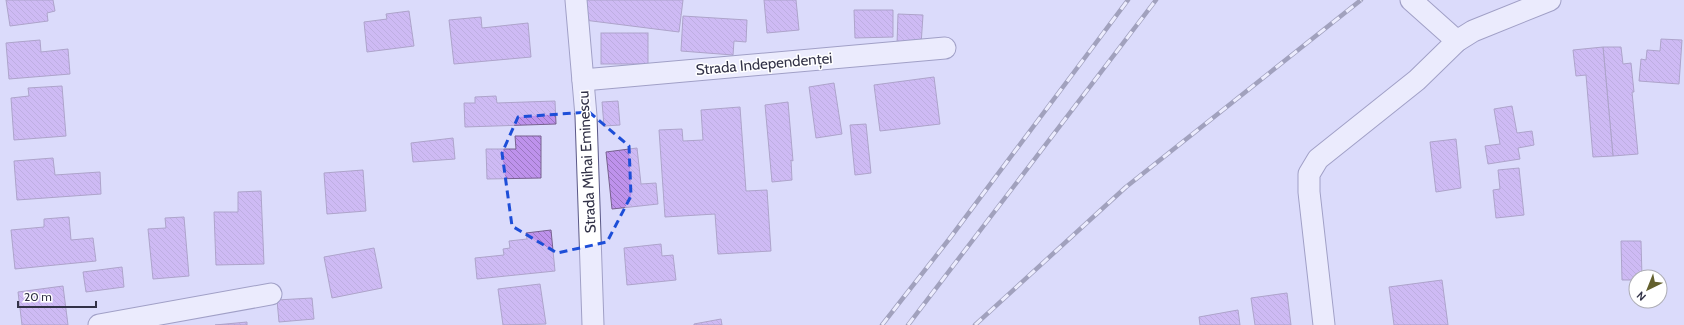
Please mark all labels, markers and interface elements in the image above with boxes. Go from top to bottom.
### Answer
street label: Strada Independenței [695,49,833,80]
street label: Strada Mihai Eminescu [574,90,600,234]
north arrow [1628,269,1668,309]
scale bar [18,283,96,309]
text: 20 m [24,289,52,304]
text: N [1634,289,1649,304]

